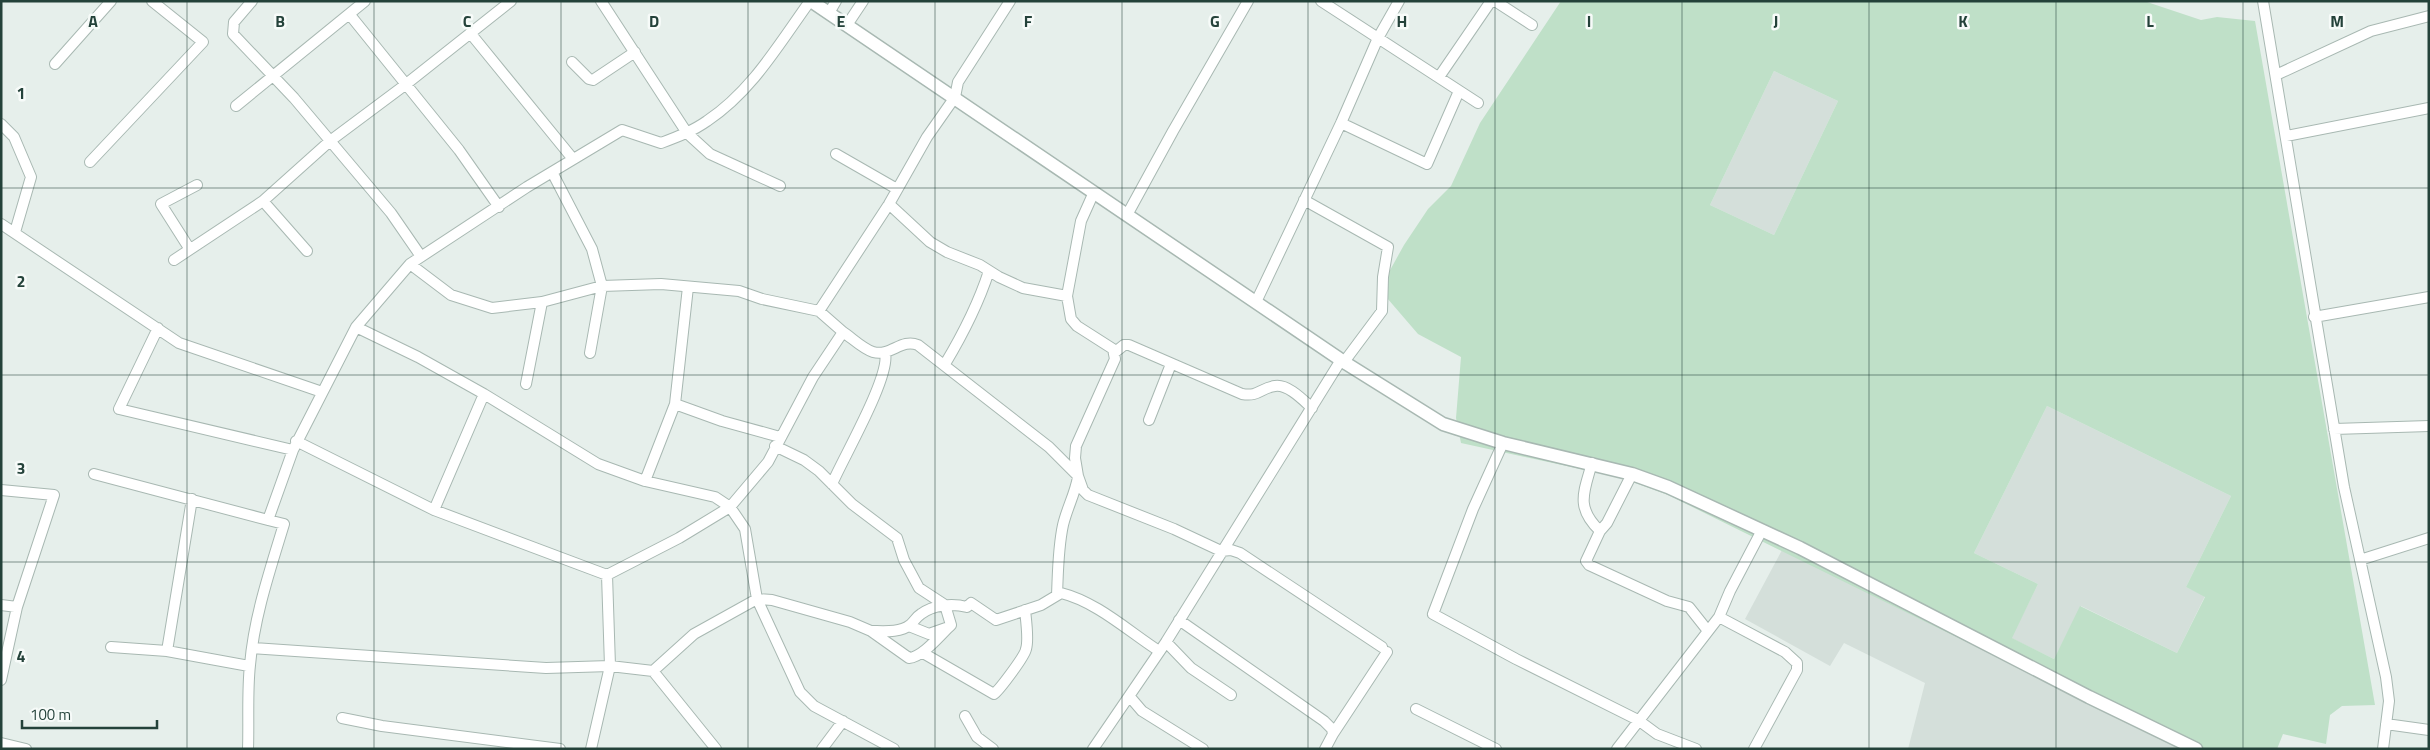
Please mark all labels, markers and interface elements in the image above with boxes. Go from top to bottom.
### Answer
text: A [88,9,98,33]
text: B [275,9,285,33]
text: C [463,9,472,33]
text: D [649,9,659,33]
text: E [837,9,846,33]
text: F [1024,9,1033,33]
text: G [1210,9,1220,33]
text: H [1397,9,1407,33]
text: I [1587,9,1591,33]
text: J [1774,9,1778,33]
text: K [1958,9,1968,33]
text: L [2146,9,2154,33]
text: M [2330,9,2344,33]
text: 1 [17,81,25,105]
text: 2 [17,269,25,293]
text: 3 [17,456,25,480]
text: 4 [17,644,26,668]
scale bar [22,698,158,730]
text: 100 m [30,703,71,726]

